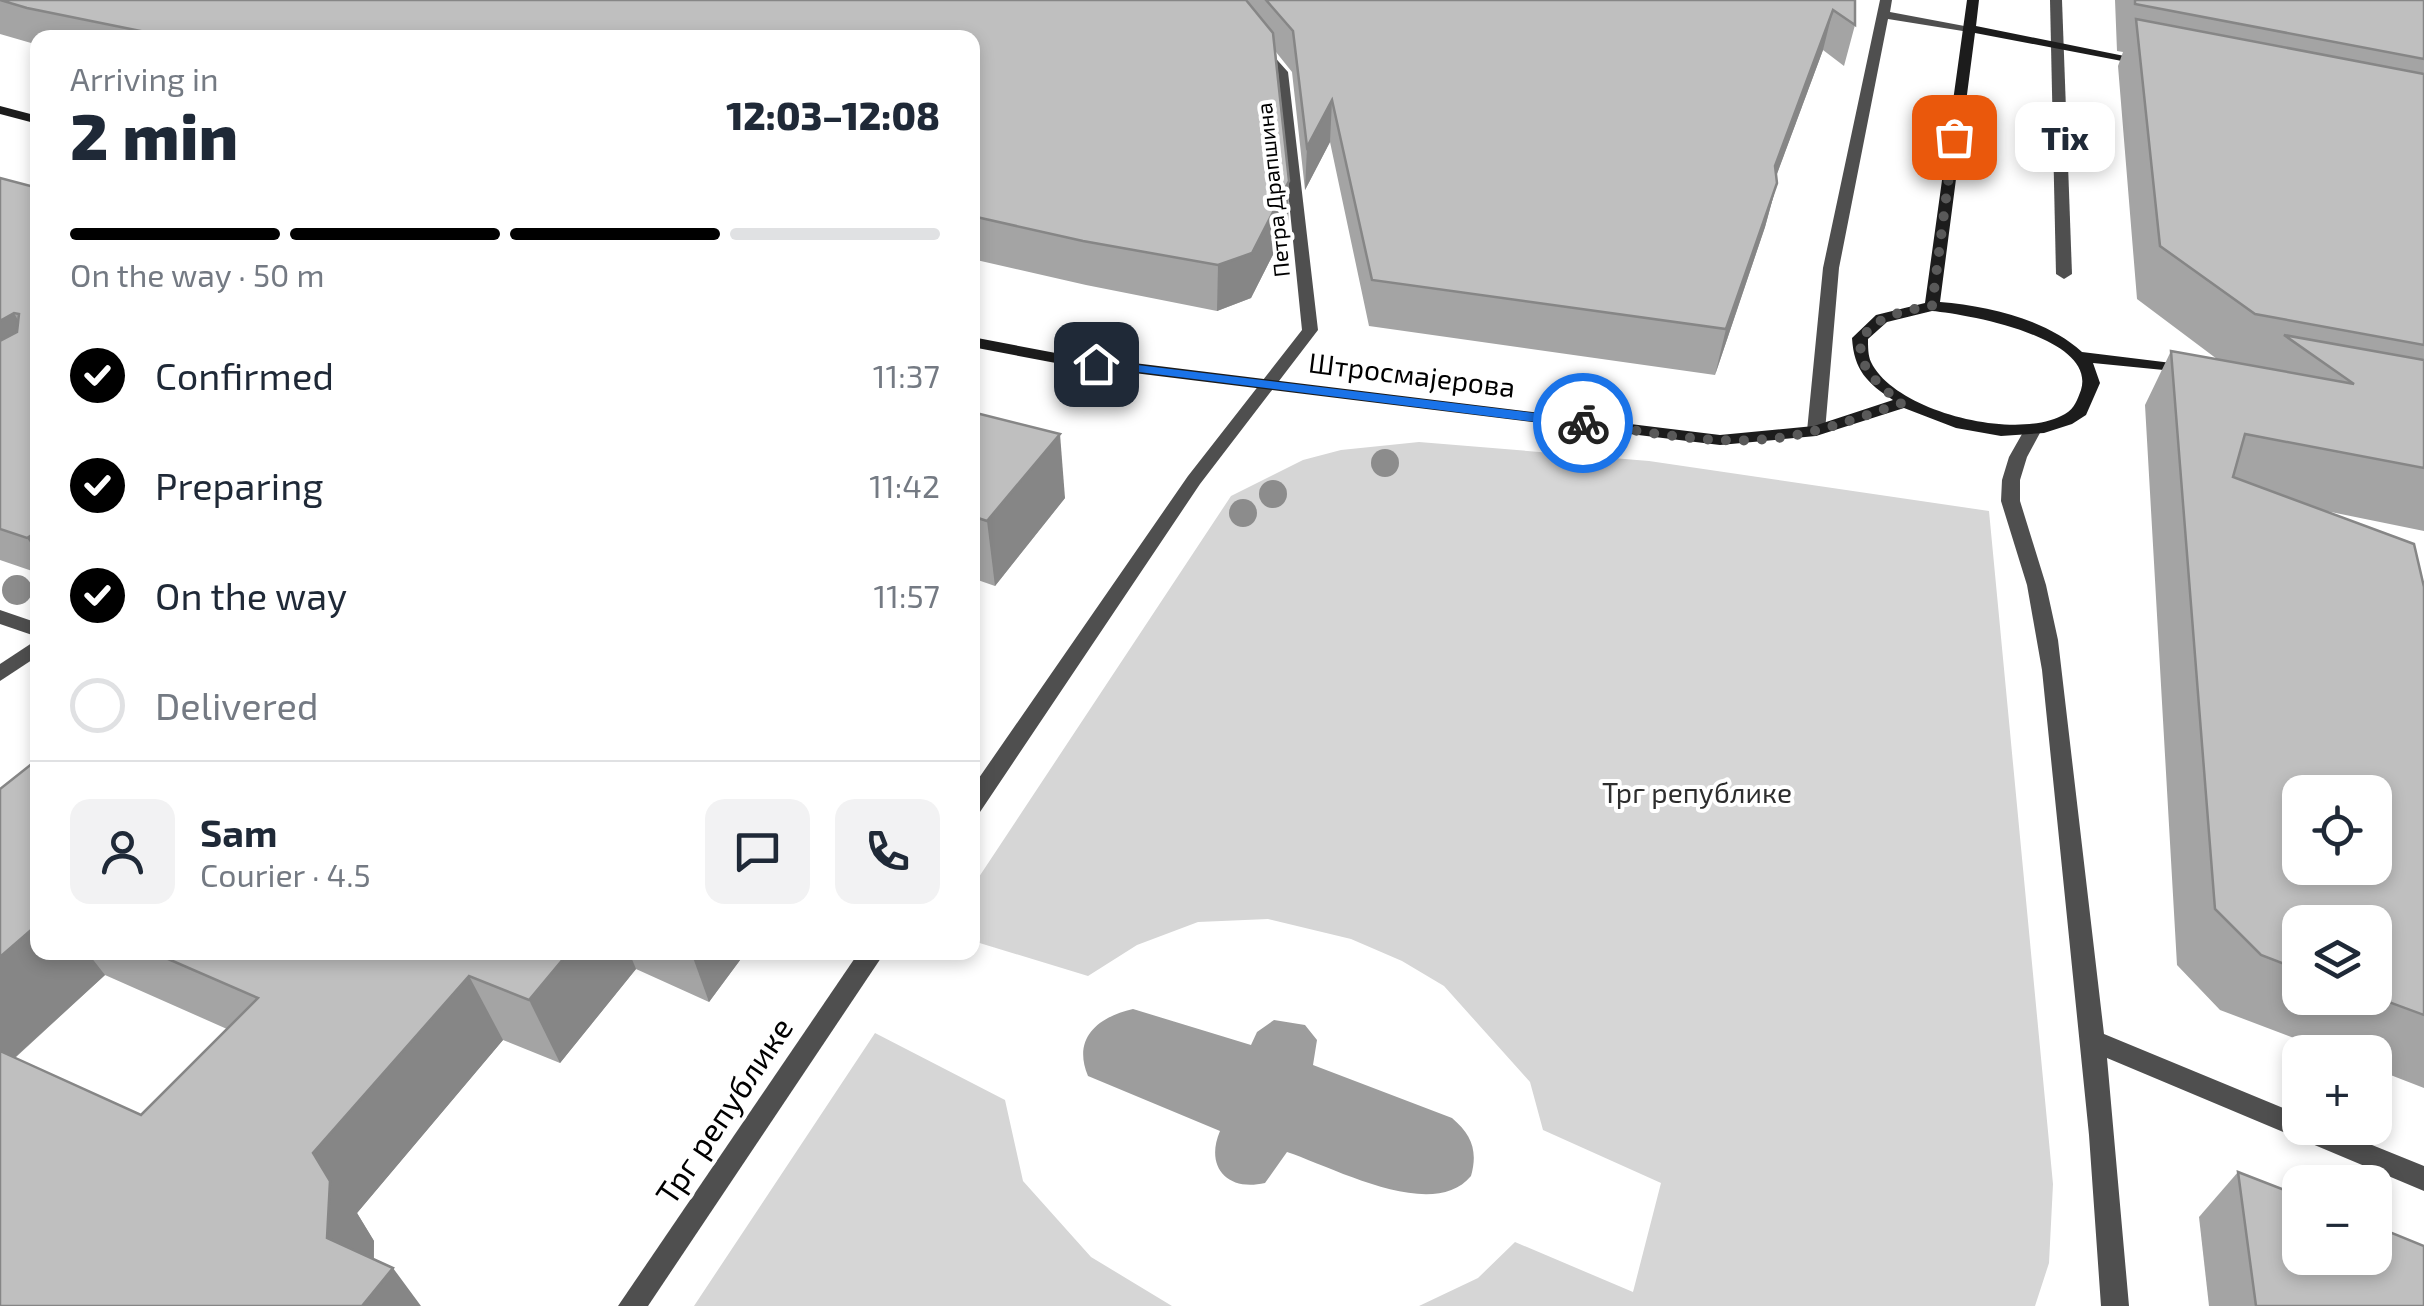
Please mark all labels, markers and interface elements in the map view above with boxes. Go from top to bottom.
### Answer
text: Arriving in [70,59,219,97]
text: 12:03–12:08 [726,92,940,138]
text: 2 min [70,95,238,173]
pin [1912,95,1997,180]
street label: Петра Драпшина [1250,101,1294,279]
callout: Tix [2014,102,2114,172]
icon: bag [1927,110,1982,165]
text: Tix [2041,118,2089,156]
text: On the way · 50 m [70,255,325,293]
pin [1054,322,1139,407]
icon: home [1069,337,1124,392]
street label: Штросмајерова [1307,344,1517,404]
icon: check [70,348,125,403]
text: Confirmed [155,352,334,398]
text: 11:37 [873,356,940,394]
courier [1533,373,1633,473]
icon: bike [1556,396,1611,451]
icon: check [70,458,125,513]
text: Preparing [155,462,323,508]
text: 11:42 [869,466,940,504]
icon: check [70,568,125,623]
text: On the way [155,572,347,618]
text: 11:57 [873,576,940,614]
text: Delivered [155,682,319,728]
park label: Трг републике [1602,775,1792,809]
map controls [2282,775,2392,1275]
button: locate [2282,775,2392,885]
button: person [70,799,175,904]
button: chat [705,799,810,904]
button: phone [835,799,940,904]
text: Sam [200,809,277,855]
text: Courier · 4.5 [200,855,371,893]
button: layers [2282,905,2392,1015]
street label: Трг републике [647,1009,800,1211]
button: + [2282,1035,2392,1145]
button: − [2282,1165,2392,1275]

